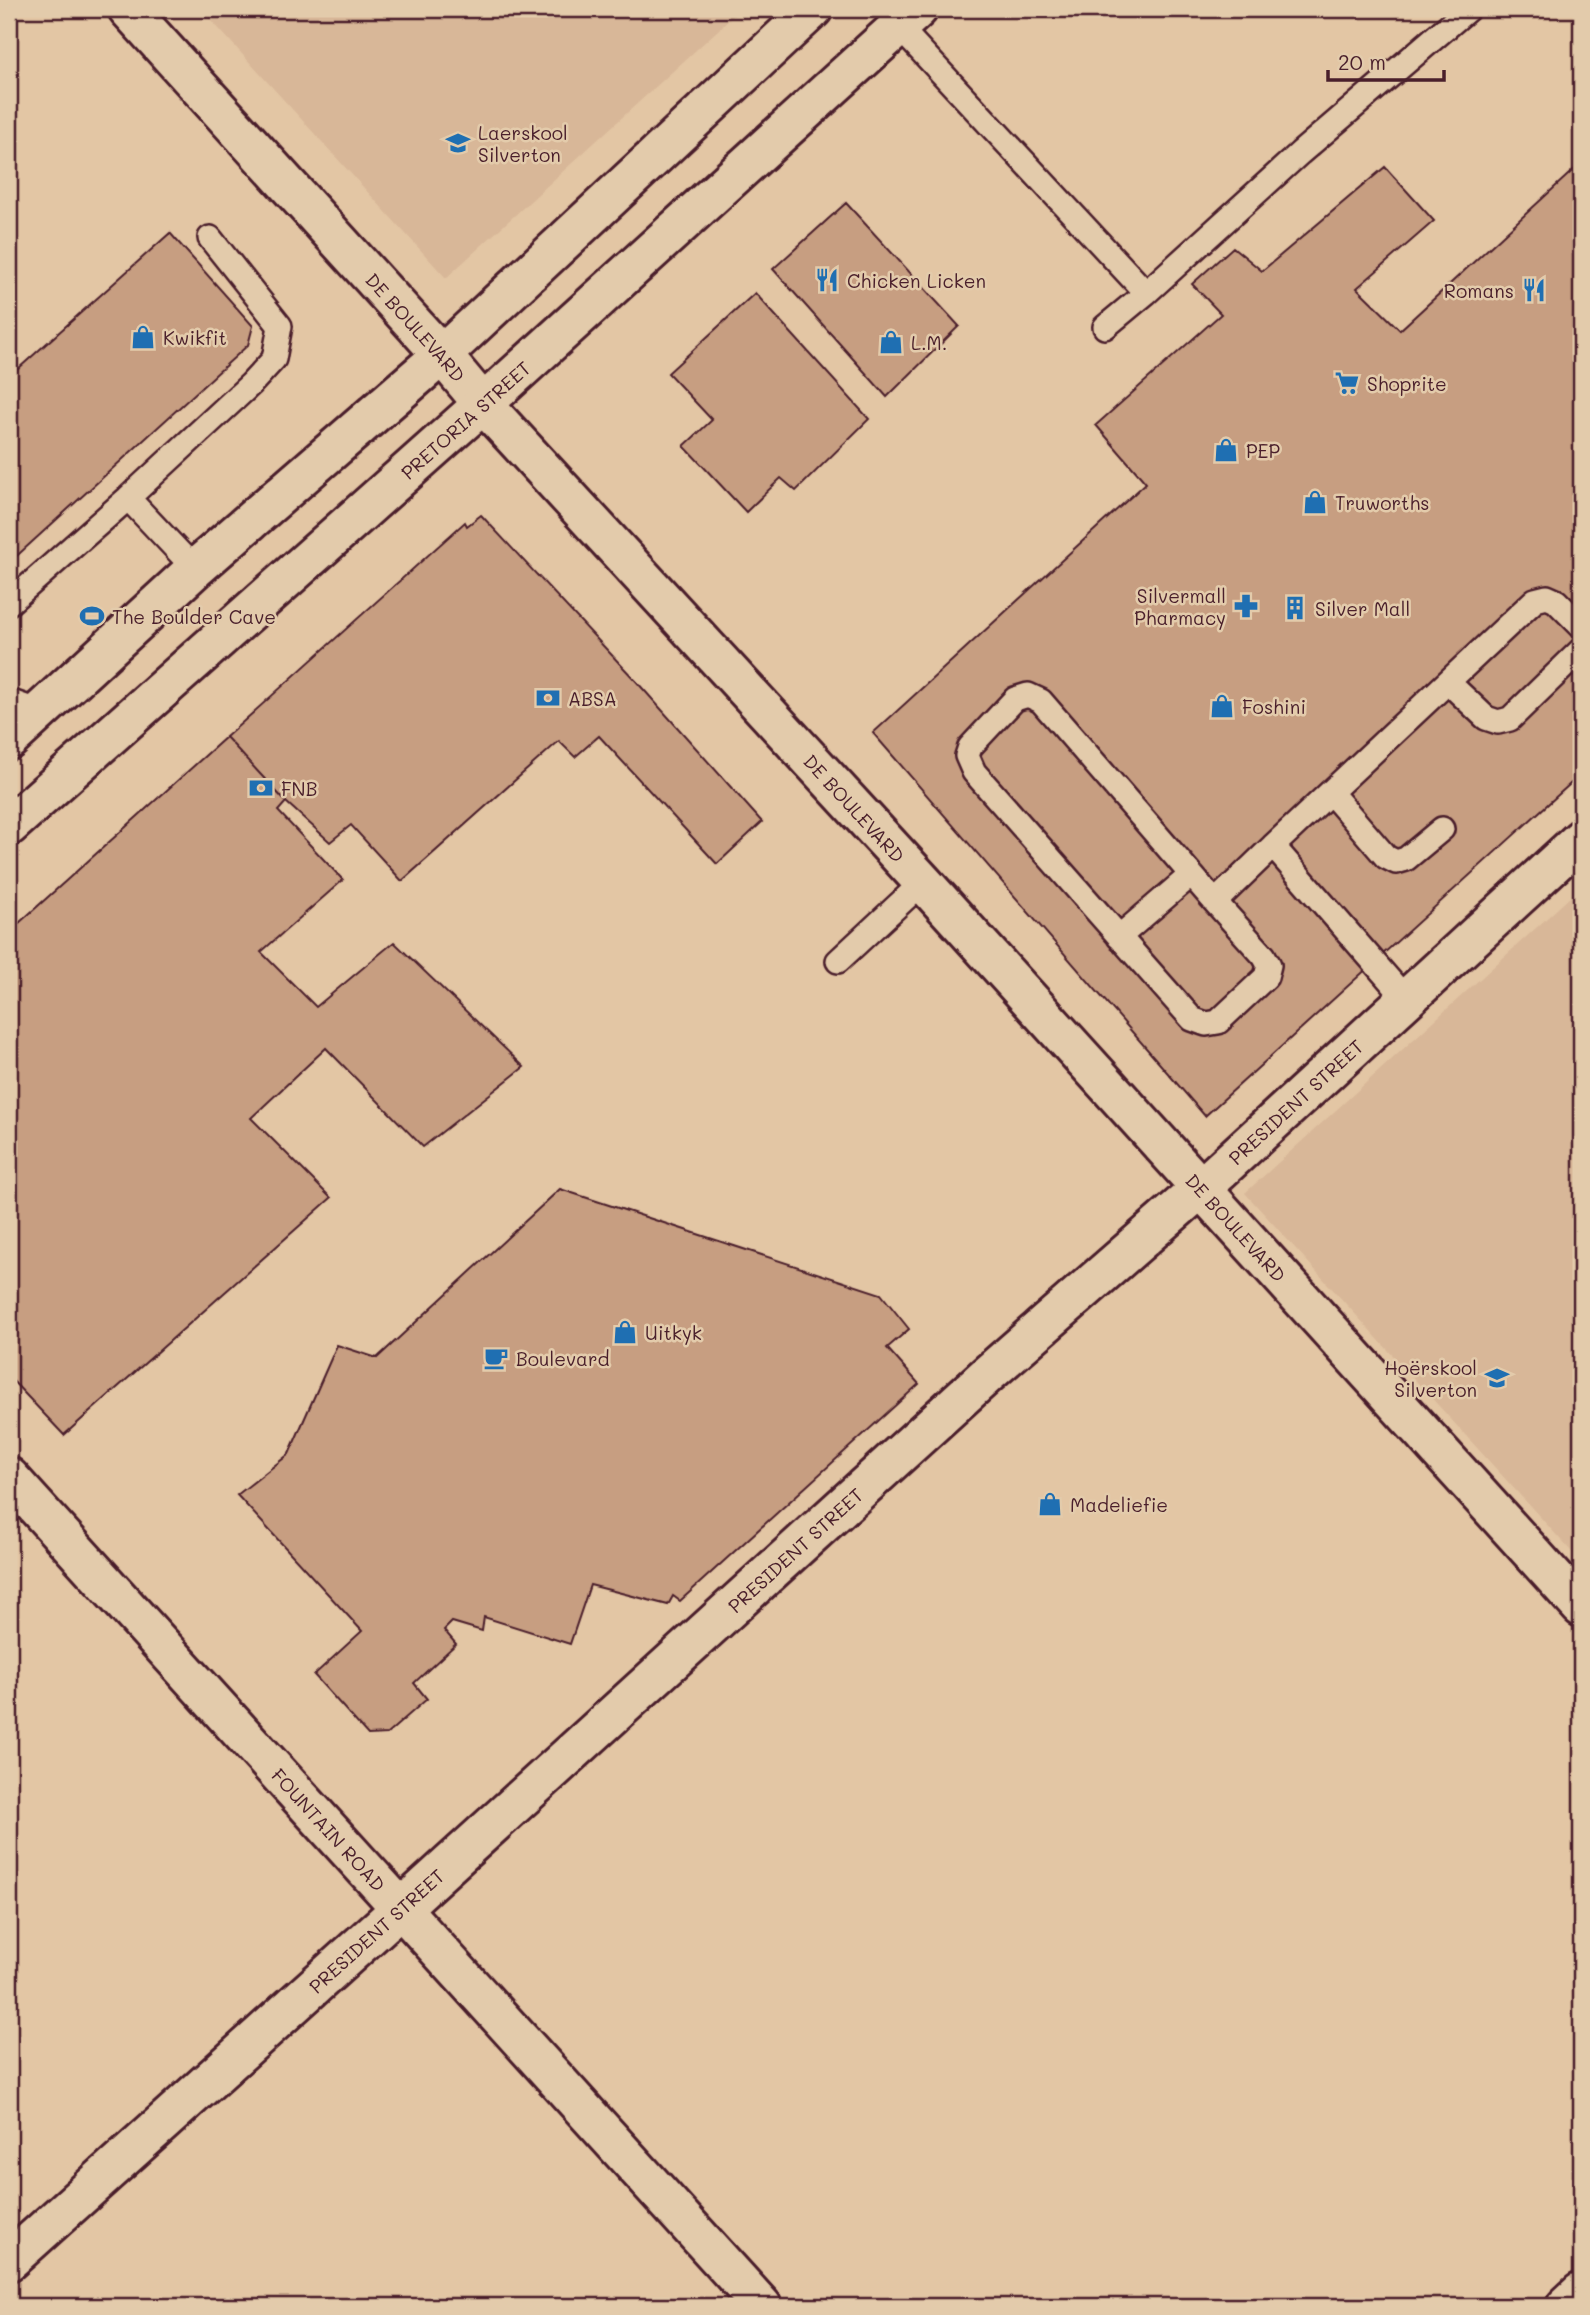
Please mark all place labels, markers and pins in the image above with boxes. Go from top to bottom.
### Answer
place label: Laerskool Silverton [478,120,568,167]
school or university icon: Laerskool Silverton [444,129,472,157]
restaurant icon: Chicken Licken [813,266,841,294]
place label: Chicken Licken [847,268,986,293]
restaurant icon: Romans [1520,276,1548,304]
place label: Romans [1444,278,1514,303]
shop icon: Kwikfit [129,323,157,351]
place label: Kwikfit [163,325,227,350]
shop icon: L.M. [877,328,905,356]
place label: L.M. [911,330,947,355]
supermarket icon: Shoprite [1333,369,1361,397]
place label: Shoprite [1367,371,1447,396]
shop icon: PEP [1212,436,1240,464]
place label: PEP [1246,438,1280,463]
shop icon: Truworths [1301,488,1329,516]
place label: Truworths [1335,490,1429,515]
place label: Silvermall Pharmacy [1134,583,1226,630]
pharmacy icon: Silvermall Pharmacy [1232,592,1260,620]
building icon: Silver Mall [1281,594,1309,622]
place label: Silver Mall [1315,596,1410,621]
sports icon: The Boulder Cave [78,602,106,630]
place label: The Boulder Cave [112,604,276,629]
bank icon: ABSA [534,684,562,712]
place label: ABSA [568,686,617,711]
shop icon: Foshini [1208,692,1236,720]
place label: Foshini [1242,694,1306,719]
bank icon: FNB [247,774,275,802]
place label: FNB [281,776,317,801]
shop icon: Uitkyk [611,1318,639,1346]
place label: Uitkyk [645,1320,702,1345]
cafe icon: Boulevard [482,1344,510,1372]
place label: Boulevard [516,1346,609,1371]
place label: Hoërskool Silverton [1384,1355,1477,1402]
school or university icon: Hoërskool Silverton [1483,1364,1511,1392]
shop icon: Madeliefie [1036,1490,1064,1518]
place label: Madeliefie [1070,1492,1168,1517]

